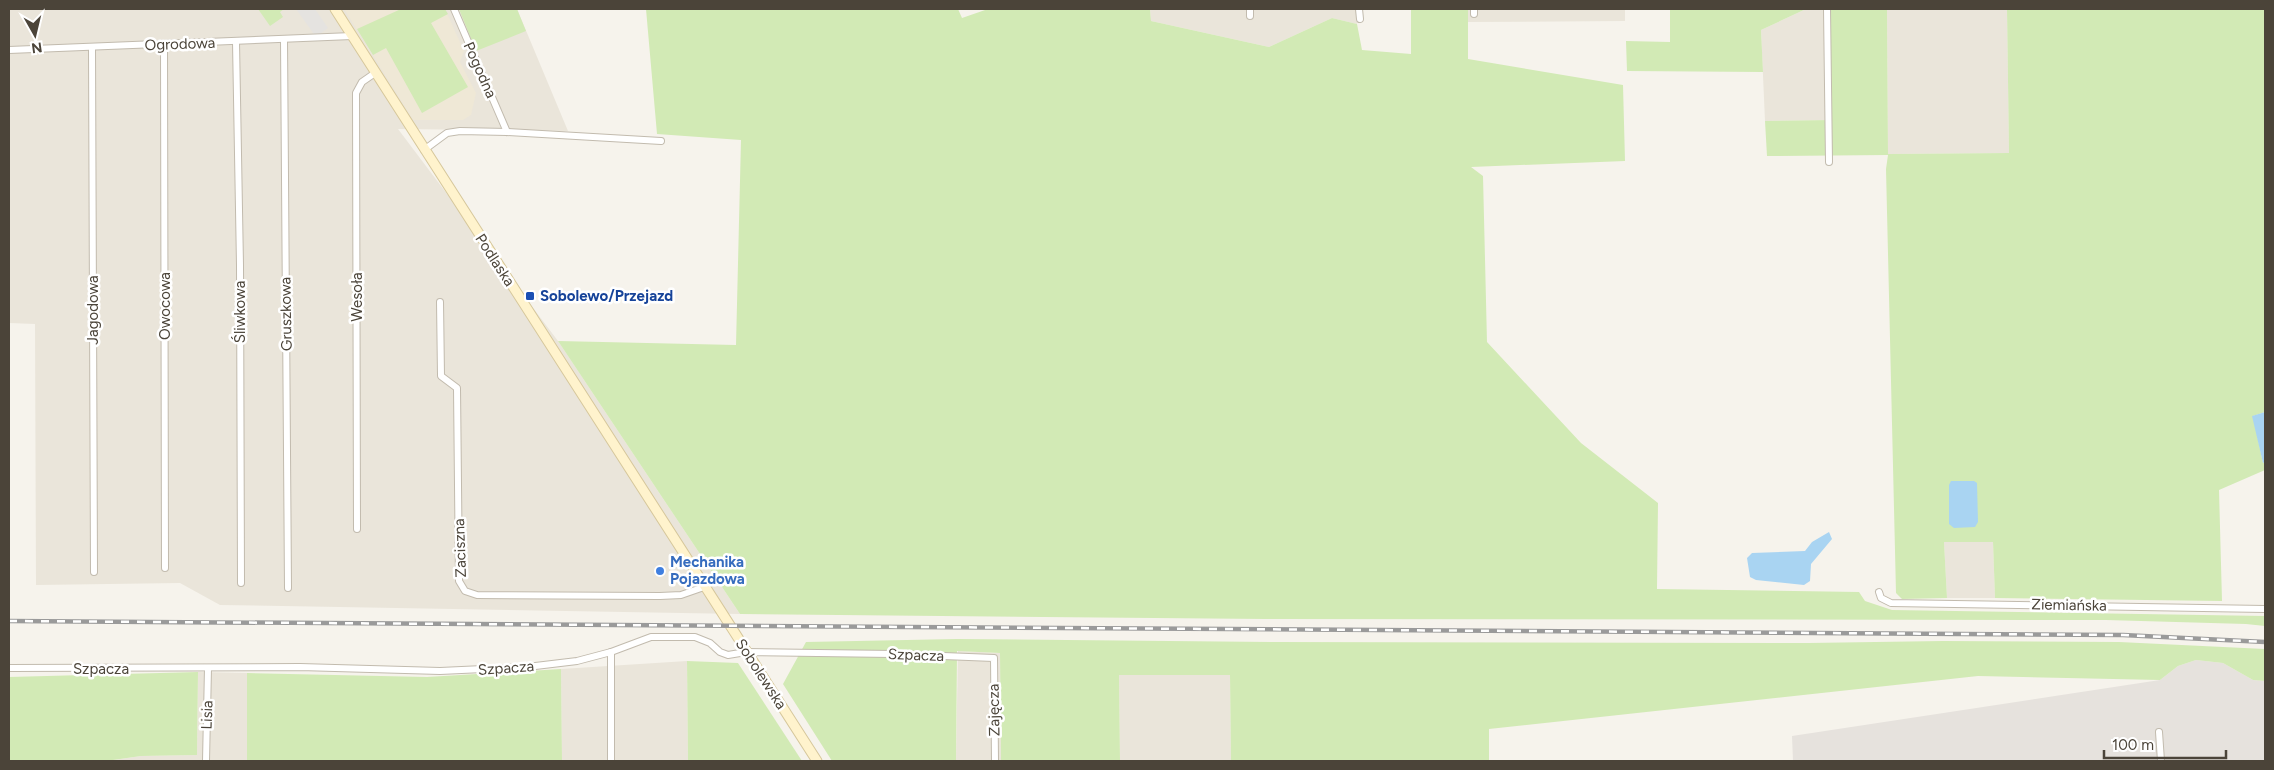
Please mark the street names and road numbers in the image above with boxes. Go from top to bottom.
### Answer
street label: Ogrodowa [144,34,216,54]
street label: Pogodna [460,39,500,101]
street label: Podlaska [471,230,519,290]
street label: Owocowa [156,272,174,340]
street label: Wesoła [348,272,366,322]
street label: Jagodowa [84,275,102,345]
street label: Gruszkowa [276,277,296,351]
street label: Śliwkowa [231,281,249,343]
street label: Zaciszna [450,518,470,578]
street label: Ziemiańska [2031,595,2107,615]
street label: Sobolewska [732,635,790,713]
street label: Szpacza [888,645,944,665]
street label: Szpacza [477,657,535,679]
street label: Szpacza [73,660,129,678]
street label: Zajęcza [985,684,1003,736]
street label: Lisia [197,700,217,730]

